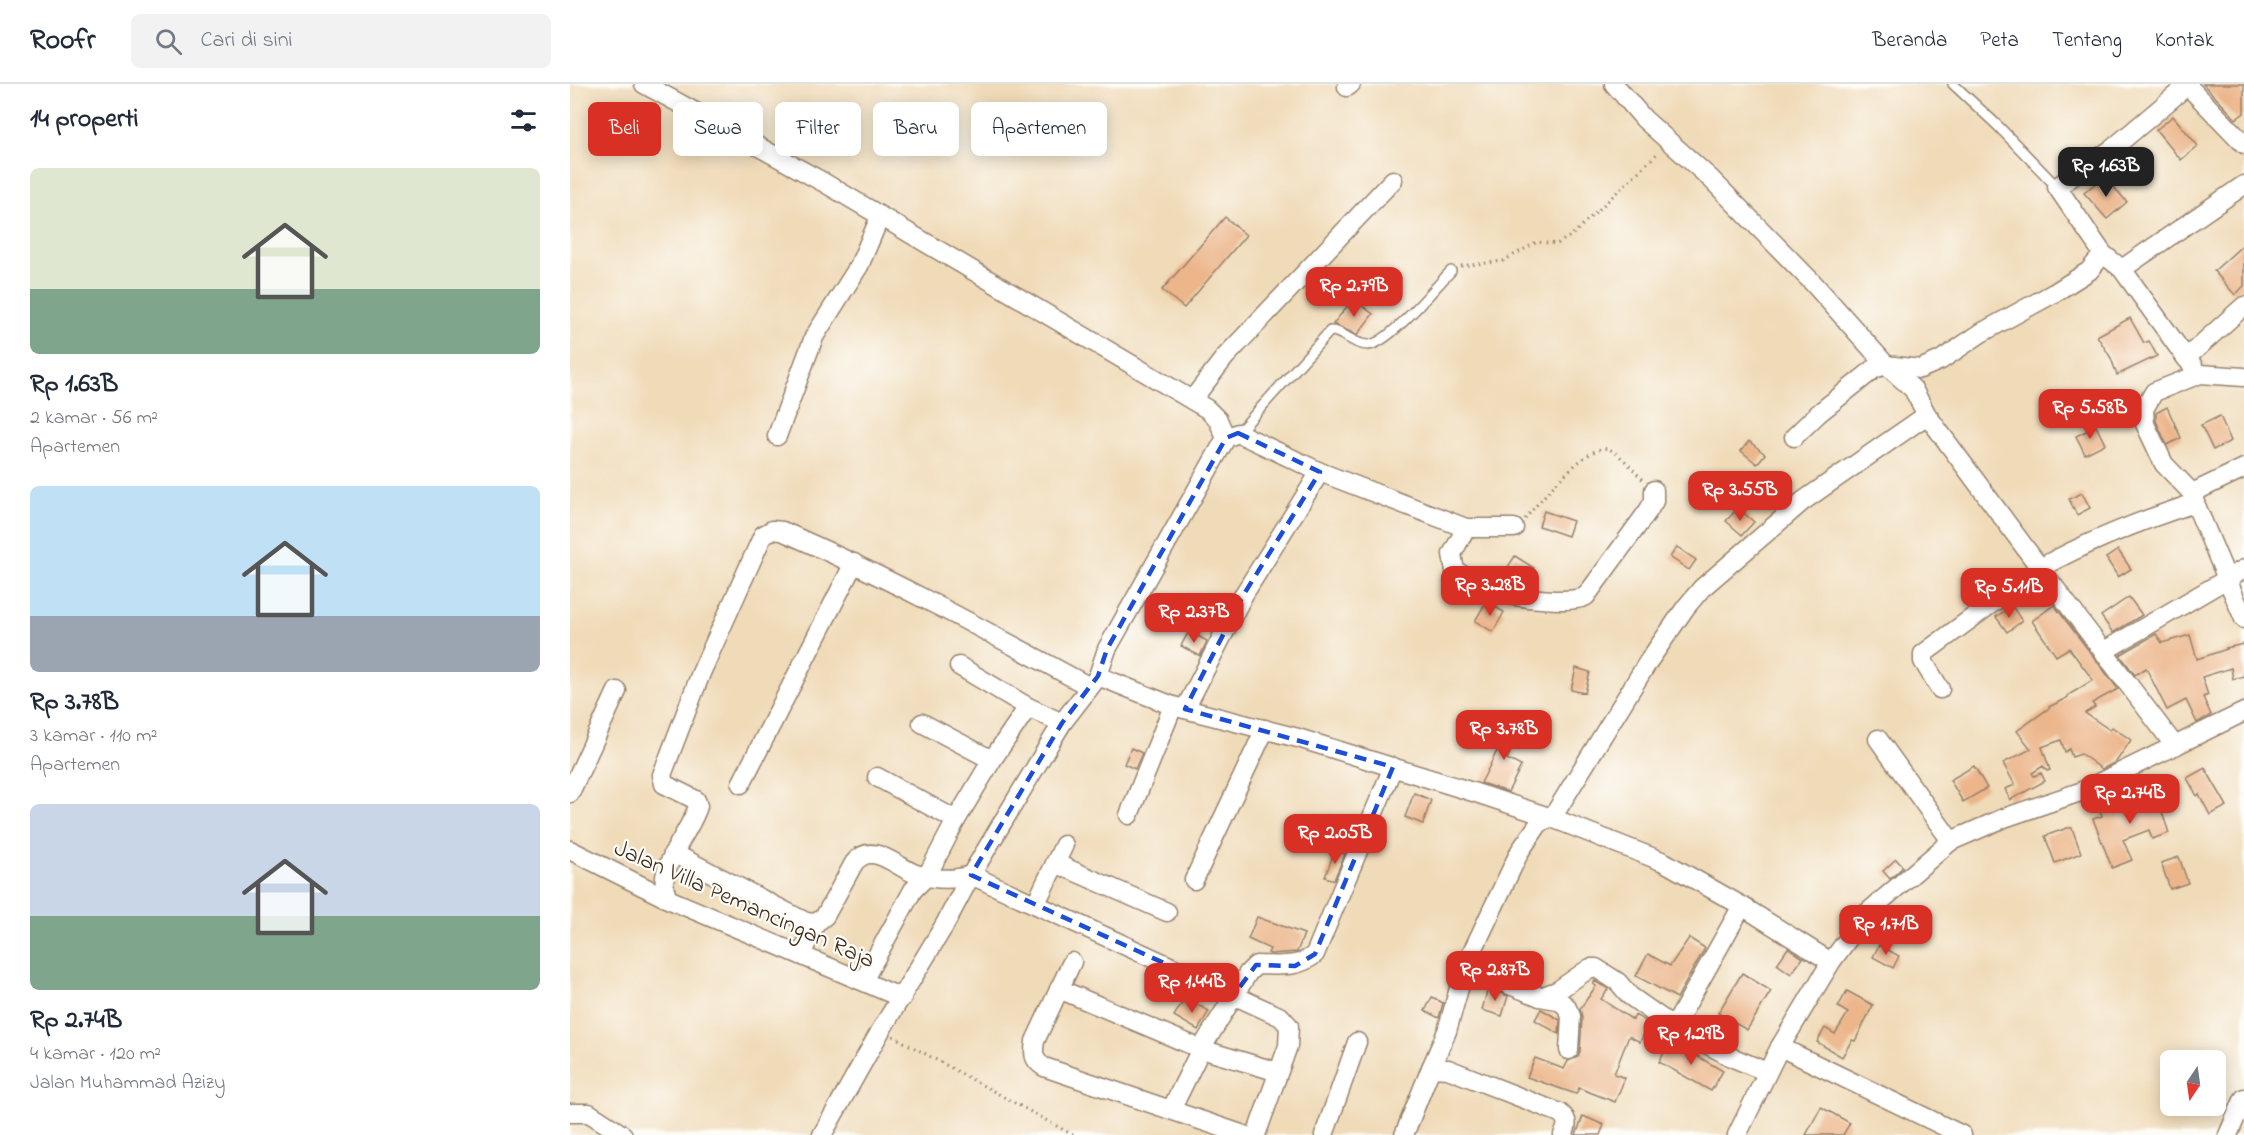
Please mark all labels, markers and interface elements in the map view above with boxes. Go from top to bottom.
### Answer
search box [131,14,551,68]
text: Roofr [30,21,95,62]
icon: search [152,25,185,58]
text: Cari di sini [200,25,292,57]
text: Beranda [1872,26,1947,56]
text: Peta [1980,26,2019,56]
text: Tentang [2052,26,2122,56]
text: Kontak [2155,26,2214,56]
text: 14 properti [30,101,138,139]
chip: Beli [588,102,661,156]
chip: Sewa [673,102,763,156]
chip: Filter [775,102,861,156]
chip: Baru [873,102,959,156]
chip: Apartemen [971,102,1107,156]
icon: filters [507,104,540,137]
pin: Rp 1.63B [2044,147,2168,198]
text: Rp 1.63B [2072,152,2140,181]
icon: home [231,207,339,315]
pin: Rp 2.79B [1292,267,1416,318]
text: Rp 2.79B [1320,272,1388,301]
text: Rp 1.63B [30,366,118,404]
pin: Rp 5.58B [2028,389,2152,440]
text: Rp 5.58B [2053,394,2127,423]
text: 2 kamar · 56 m² [30,404,158,433]
text: Apartemen [30,433,120,462]
pin: Rp 3.55B [1678,471,1802,522]
text: Rp 3.55B [1702,476,1778,505]
icon: home [231,525,339,633]
pin: Rp 3.28B [1428,566,1552,617]
pin: Rp 5.11B [1947,568,2071,619]
text: Rp 3.28B [1455,571,1525,600]
text: Rp 5.11B [1975,573,2043,602]
pin: Rp 2.37B [1132,593,1256,644]
text: Rp 2.37B [1159,598,1229,627]
text: Rp 3.78B [30,684,119,722]
pin: Rp 3.78B [1442,710,1566,761]
text: Rp 3.78B [1470,715,1538,744]
text: 3 kamar · 110 m² [30,722,157,751]
text: Apartemen [30,751,120,780]
pin: Rp 2.74B [2068,774,2192,825]
text: Rp 2.74B [2095,779,2165,808]
pin: Rp 2.05B [1273,814,1397,865]
text: Rp 2.05B [1298,819,1372,848]
street label: Jalan Villa Pemancingan Raja [608,832,880,979]
icon: home [231,843,339,951]
pin: Rp 1.71B [1824,905,1948,956]
text: Rp 1.71B [1853,910,1919,939]
pin: Rp 2.87B [1433,951,1557,1002]
text: Rp 2.87B [1460,956,1530,985]
pin: Rp 1.44B [1130,963,1254,1014]
text: Rp 1.44B [1158,968,1226,997]
text: Rp 2.74B [30,1002,122,1040]
pin: Rp 1.29B [1629,1015,1753,1066]
text: Rp 1.29B [1658,1020,1724,1049]
text: 4 kamar · 120 m² [30,1040,161,1069]
north arrow [2160,1050,2226,1116]
map controls [2160,1050,2226,1116]
text: Jalan Muhammad Azizy [30,1069,225,1098]

